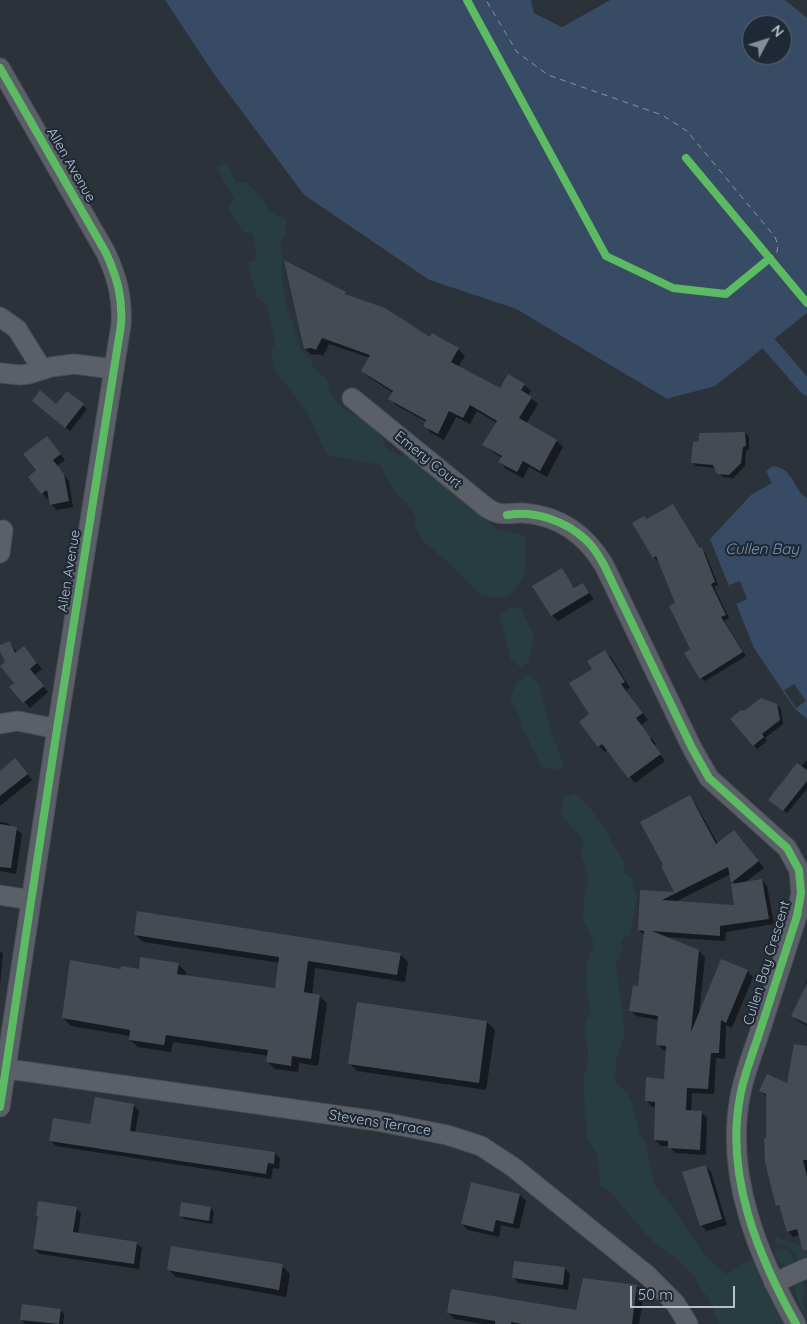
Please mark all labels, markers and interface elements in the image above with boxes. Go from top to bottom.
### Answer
north arrow [742,15,792,65]
text: N [768,21,788,41]
street label: Allen Avenue [43,125,99,205]
street label: Emery Court [391,428,465,492]
street label: Allen Avenue [54,529,84,613]
water label: Cullen Bay [725,540,799,558]
street label: Cullen Bay Crescent [740,899,794,1027]
street label: Stevens Terrace [328,1107,432,1139]
scale bar [632,1276,737,1308]
text: 50 m [638,1285,673,1304]

